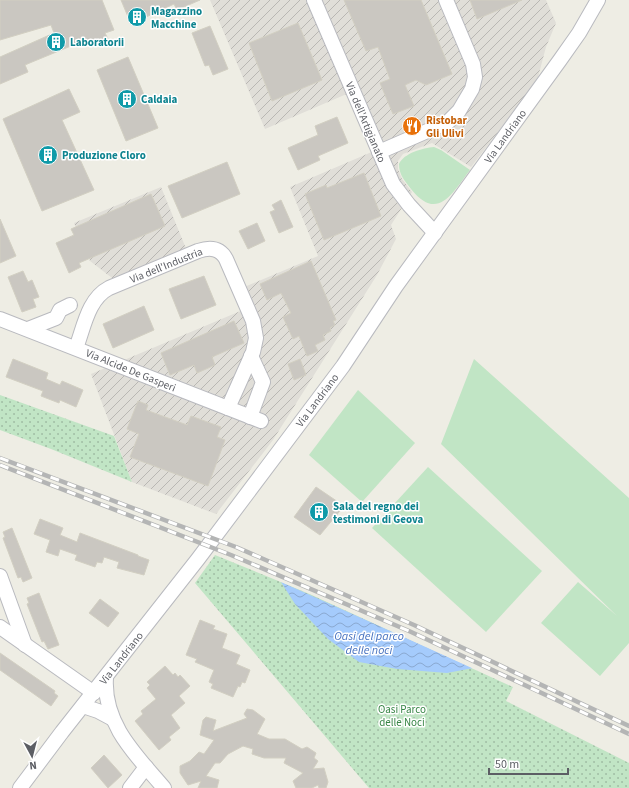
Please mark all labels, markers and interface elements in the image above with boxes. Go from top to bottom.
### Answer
place label: Magazzino Macchine [151,4,202,32]
building icon: Magazzino Macchine [126,6,148,28]
building icon: Laboratorii [45,31,67,53]
place label: Laboratorii [70,35,124,50]
street label: Via dell'Artigianato [342,80,389,165]
building icon: Caldaia [116,88,138,110]
place label: Caldaia [141,92,177,107]
street label: Via Landriano [481,106,530,166]
place label: Ristobar Gli Ulivi [426,113,468,141]
restaurant icon: Ristobar Gli Ulivi [401,115,423,137]
building icon: Produzione Cloro [37,144,59,166]
place label: Produzione Cloro [62,148,146,163]
street label: Via dell'Industria [128,244,205,287]
street label: Via Alcide De Gasperi [84,346,178,395]
street label: Via Landriano [292,371,342,430]
place label: Sala del regno dei testimoni di Geova [333,499,423,527]
building icon: Sala del regno dei testimoni di Geova [308,501,330,523]
water label: Oasi del parco delle noci [334,628,404,659]
street label: Via Landriano [96,629,147,688]
park label: Oasi Parco delle Noci [378,702,426,730]
north arrow [12,736,52,776]
scale bar [489,750,568,776]
text: 50 m [495,756,519,773]
text: N [29,758,38,773]

